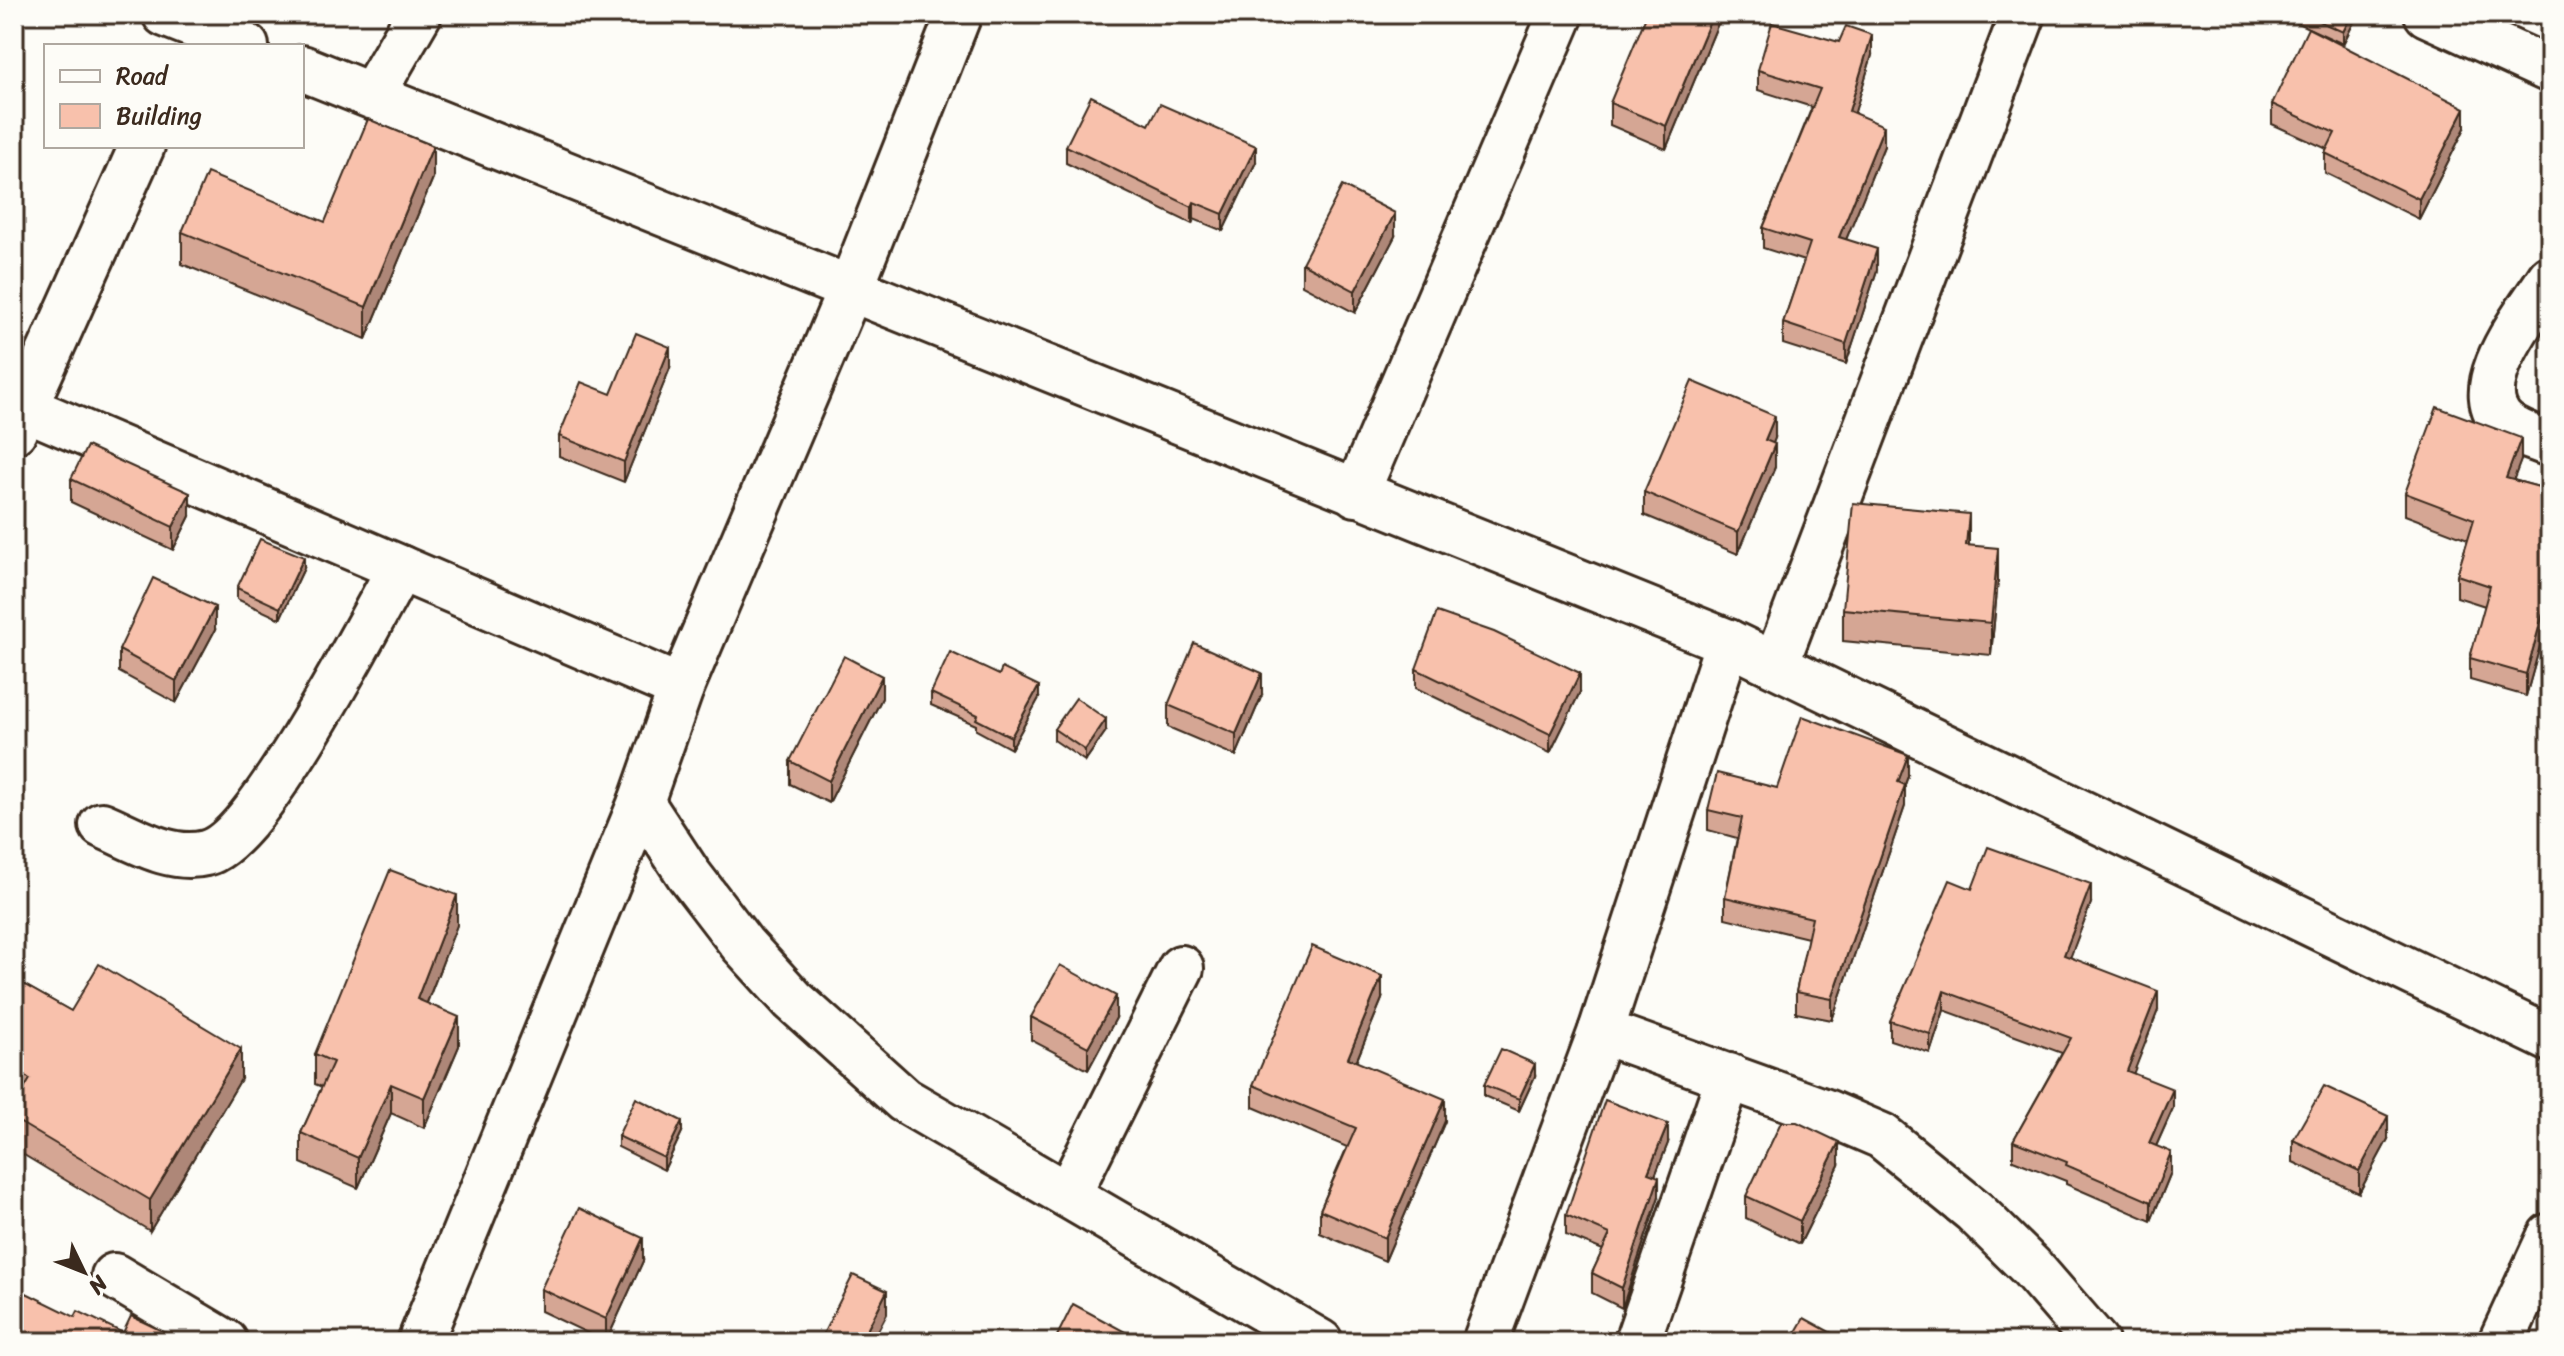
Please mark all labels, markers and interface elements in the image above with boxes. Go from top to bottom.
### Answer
legend [44,44,304,148]
text: Road [116,55,170,97]
text: Building [116,95,202,137]
north arrow [44,1232,124,1312]
text: N [78,1266,118,1305]

